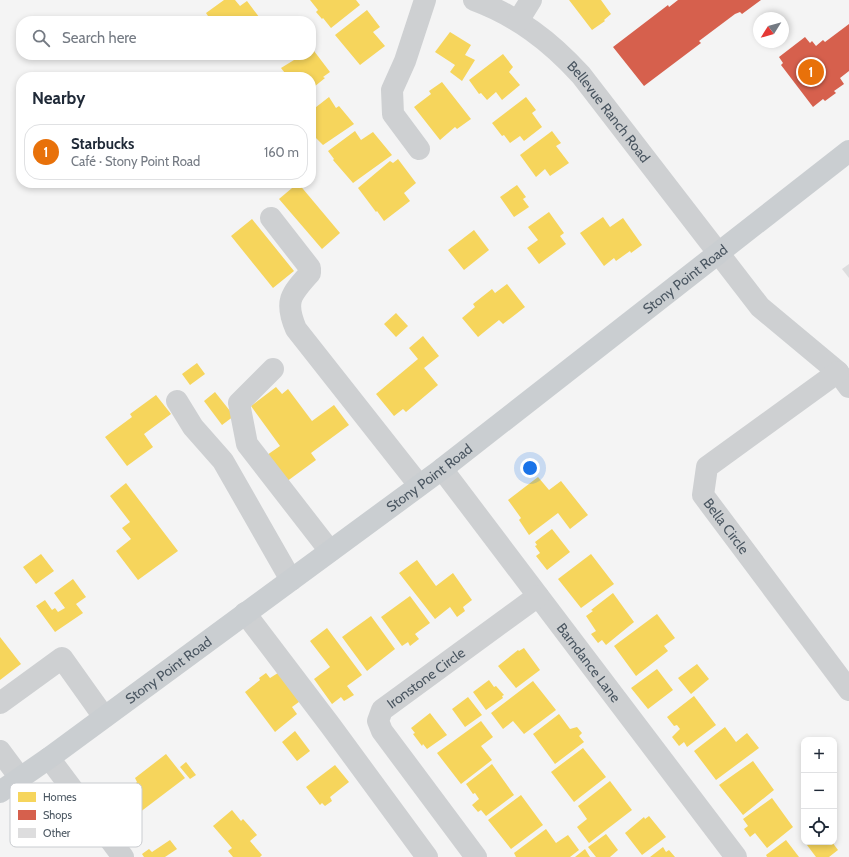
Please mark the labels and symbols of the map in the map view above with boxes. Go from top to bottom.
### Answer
north arrow [753,12,789,48]
street label: Bellevue Ranch Road [563,57,654,166]
pin: 1 [798,57,824,87]
street label: Stony Point Road [639,240,731,318]
street label: Stony Point Road [383,440,476,516]
your location [520,458,540,478]
street label: Bella Circle [700,495,753,558]
street label: Barndance Lane [553,619,625,706]
street label: Stony Point Road [122,632,215,708]
street label: Ironstone Circle [383,643,469,713]
legend [10,783,142,847]
text: Homes [43,790,77,804]
text: Shops [43,808,72,822]
text: Other [43,826,71,840]

